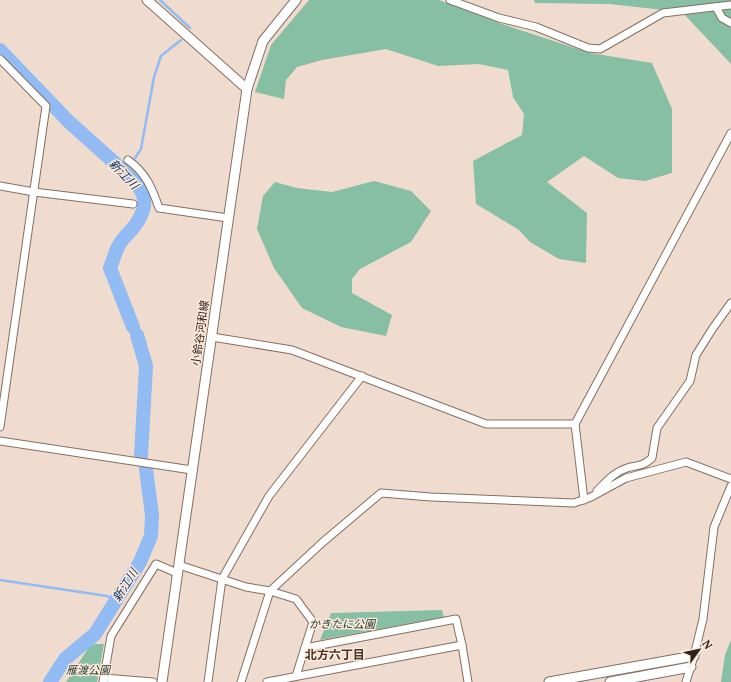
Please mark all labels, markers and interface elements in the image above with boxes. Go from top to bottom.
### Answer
water label: 新江川 [106,156,143,194]
street label: 小鈴谷河和線 [188,299,212,367]
water label: 新江川 [109,564,142,604]
park label: かきたに公園 [309,617,377,631]
north arrow [679,630,719,670]
text: N [699,637,716,652]
district label: 北方六丁目 [305,647,365,662]
park label: 雁渡公園 [66,663,112,677]

